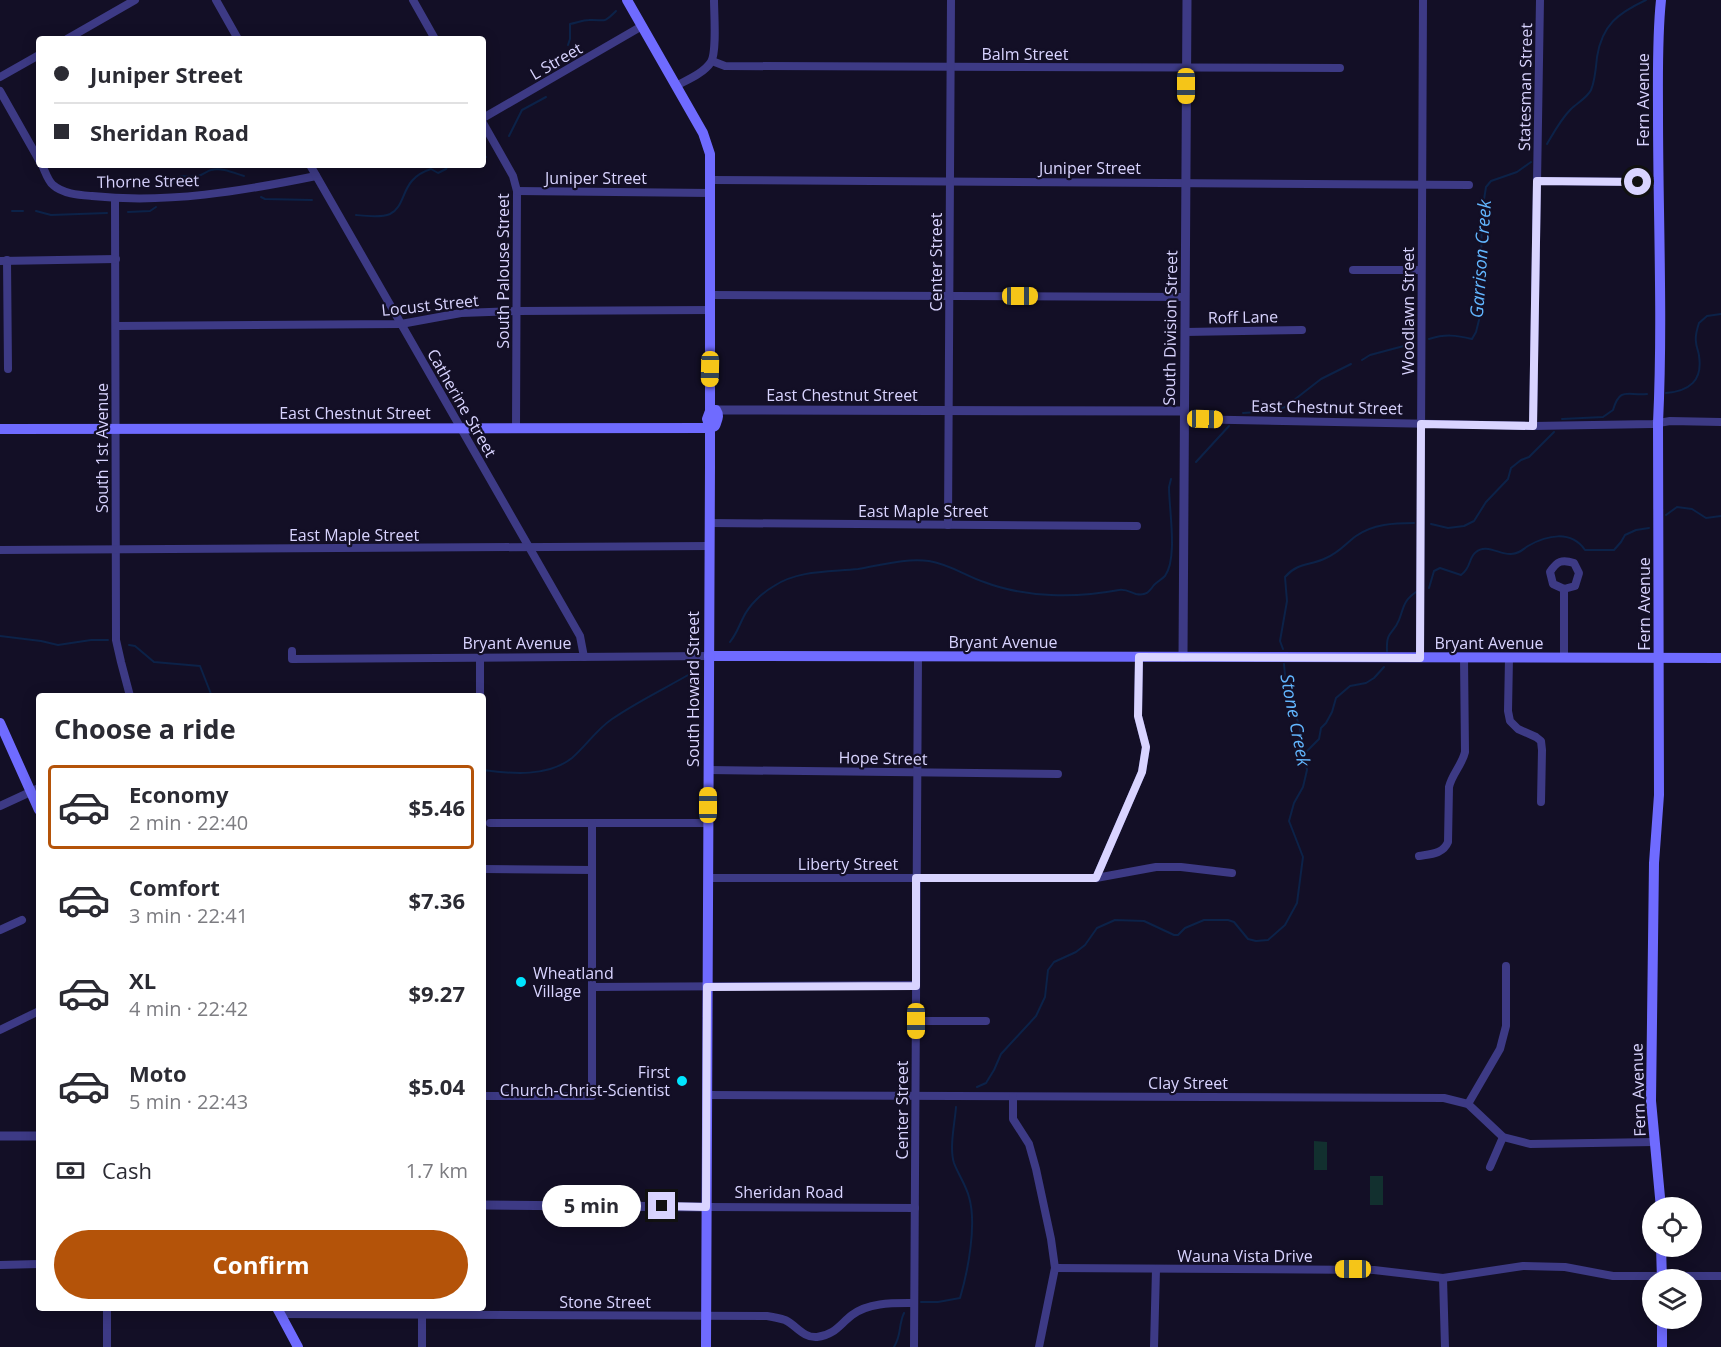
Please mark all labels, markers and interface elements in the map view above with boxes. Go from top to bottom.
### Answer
street label: Statesman Street [1513,23,1537,151]
street label: L Street [526,37,587,85]
street label: Balm Street [982,43,1069,65]
street label: Fern Avenue [1632,53,1654,147]
text: Juniper Street [90,59,243,89]
car [1177,68,1195,104]
text: Sheridan Road [90,117,249,147]
street label: Juniper Street [1037,157,1141,179]
street label: Juniper Street [543,167,647,189]
route start [1624,168,1651,195]
street label: Thorne Street [97,169,200,193]
street label: South Palouse Street [492,193,514,349]
water label: Garrison Creek [1464,198,1496,319]
street label: Center Street [925,212,947,311]
street label: Woodlawn Street [1397,247,1419,375]
street label: South Division Street [1158,250,1182,406]
car [1002,287,1038,305]
street label: Locust Street [380,289,480,321]
street label: Roff Lane [1208,305,1278,329]
street label: Catherine Street [422,345,502,461]
car [701,351,719,387]
street label: South 1st Avenue [91,383,113,513]
street label: East Chestnut Street [766,384,918,406]
street label: East Chestnut Street [1251,395,1403,419]
street label: East Chestnut Street [279,402,431,424]
car [1187,410,1223,428]
street label: East Maple Street [858,500,988,522]
street label: East Maple Street [289,524,419,546]
street label: Fern Avenue [1633,557,1655,651]
street label: South Howard Street [682,611,704,767]
street label: Bryant Avenue [948,631,1058,653]
street label: Bryant Avenue [462,632,572,654]
street label: Bryant Avenue [1434,632,1544,654]
water label: Stone Creek [1275,672,1317,769]
text: Choose a ride [54,710,236,747]
street label: Hope Street [838,746,928,770]
text: Economy [129,779,228,809]
icon: car [57,780,111,834]
car [699,787,717,823]
text: $5.46 [408,792,465,822]
text: 2 min · 22:40 [129,809,248,836]
street label: Liberty Street [798,853,898,875]
text: Comfort [129,872,220,902]
icon: car [57,873,111,927]
text: $7.36 [408,885,465,915]
text: 3 min · 22:41 [129,902,248,929]
place label: Wheatland Village [533,962,614,1002]
text: XL [129,965,156,995]
icon: car [57,966,111,1020]
marker: Wheatland Village [514,975,528,989]
text: $9.27 [408,978,465,1008]
text: 4 min · 22:42 [129,995,248,1022]
car [907,1003,925,1039]
street label: Fern Avenue [1625,1043,1651,1137]
text: Moto [129,1058,187,1088]
icon: car [57,1059,111,1113]
street label: Center Street [891,1060,913,1159]
place label: First Church-Christ-Scientist [500,1061,670,1101]
text: $5.04 [408,1071,465,1101]
street label: Clay Street [1148,1072,1228,1094]
marker: First Church-Christ-Scientist [675,1074,689,1088]
text: 5 min · 22:43 [129,1088,248,1115]
icon: cash [54,1154,87,1187]
text: Cash [102,1155,152,1185]
text: 1.7 km [406,1157,468,1184]
street label: Sheridan Road [735,1181,843,1203]
callout: 5 min [542,1185,641,1227]
text: 5 min [564,1192,619,1219]
route end [648,1192,675,1219]
map controls [1642,1197,1702,1329]
button: locate [1642,1197,1702,1257]
button: Confirm [54,1230,468,1299]
street label: Wauna Vista Drive [1177,1245,1313,1267]
car [1335,1260,1371,1278]
button: layers [1642,1269,1702,1329]
street label: Stone Street [559,1291,651,1313]

